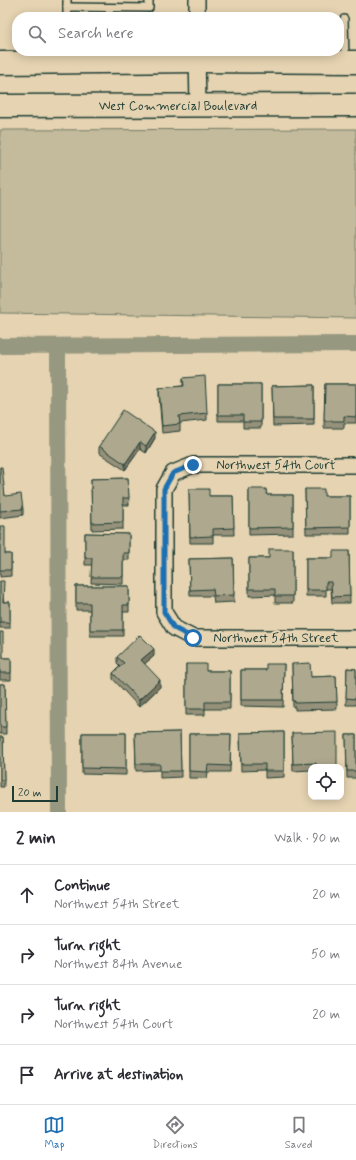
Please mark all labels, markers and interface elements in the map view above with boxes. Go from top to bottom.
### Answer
search box [12,12,344,56]
icon: search [26,23,48,45]
text: Search here [58,24,134,44]
street label: West Commercial Boulevard [99,98,257,115]
route end [184,456,202,474]
street label: Northwest 54th Court [216,457,336,474]
route start [184,629,202,647]
street label: Northwest 54th Street [213,630,339,647]
map controls [308,764,344,800]
button: locate [308,764,344,800]
scale bar [12,784,58,803]
text: 20 m [18,786,41,800]
text: 2 min [16,827,56,849]
text: Walk · 90 m [274,830,340,847]
text: Continue [54,876,110,896]
icon: ahead [16,884,38,906]
text: 20 m [312,886,340,903]
text: Northwest 54th Street [54,896,179,913]
text: Turn right [54,936,121,956]
icon: right [16,944,38,966]
text: 50 m [311,946,340,963]
text: Northwest 84th Avenue [54,956,182,973]
text: Turn right [54,996,121,1016]
icon: right [16,1004,38,1026]
text: 20 m [312,1006,340,1023]
text: Northwest 54th Court [54,1016,173,1033]
icon: arrive [16,1064,38,1086]
text: Arrive at destination [54,1065,183,1085]
tab: Map [43,1114,65,1152]
tab: Directions [152,1114,198,1152]
tab: Saved [285,1114,312,1152]

